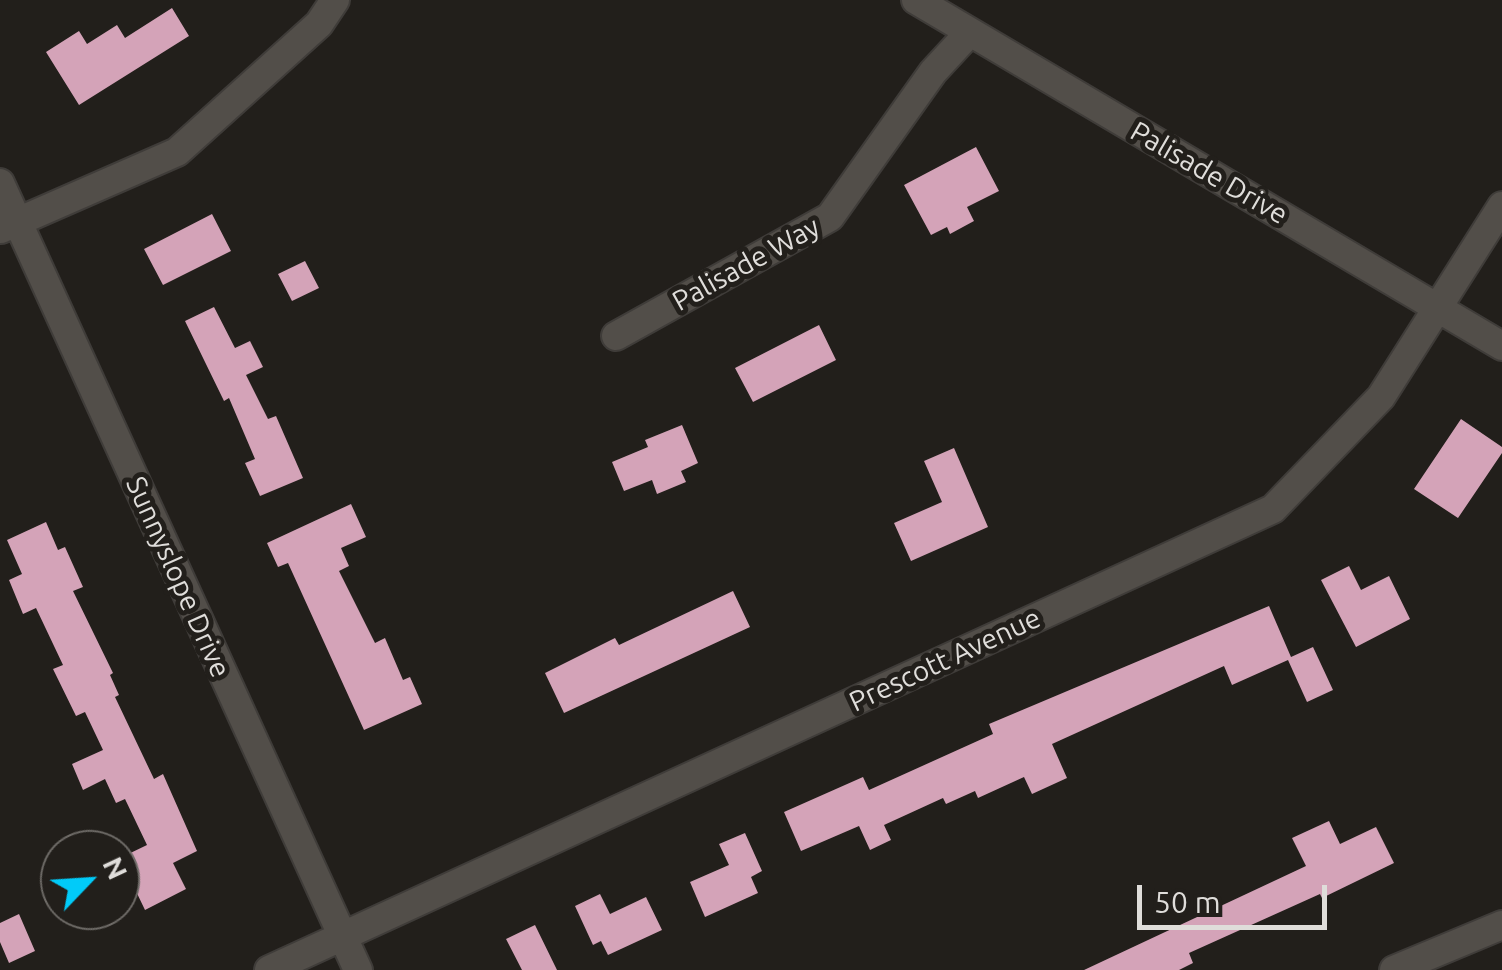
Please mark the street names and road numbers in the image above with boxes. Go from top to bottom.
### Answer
street label: Palisade Drive [1124,114,1294,232]
street label: Palisade Way [667,210,825,318]
street label: Sunnyslope Drive [119,471,237,683]
street label: Prescott Avenue [844,601,1046,719]

